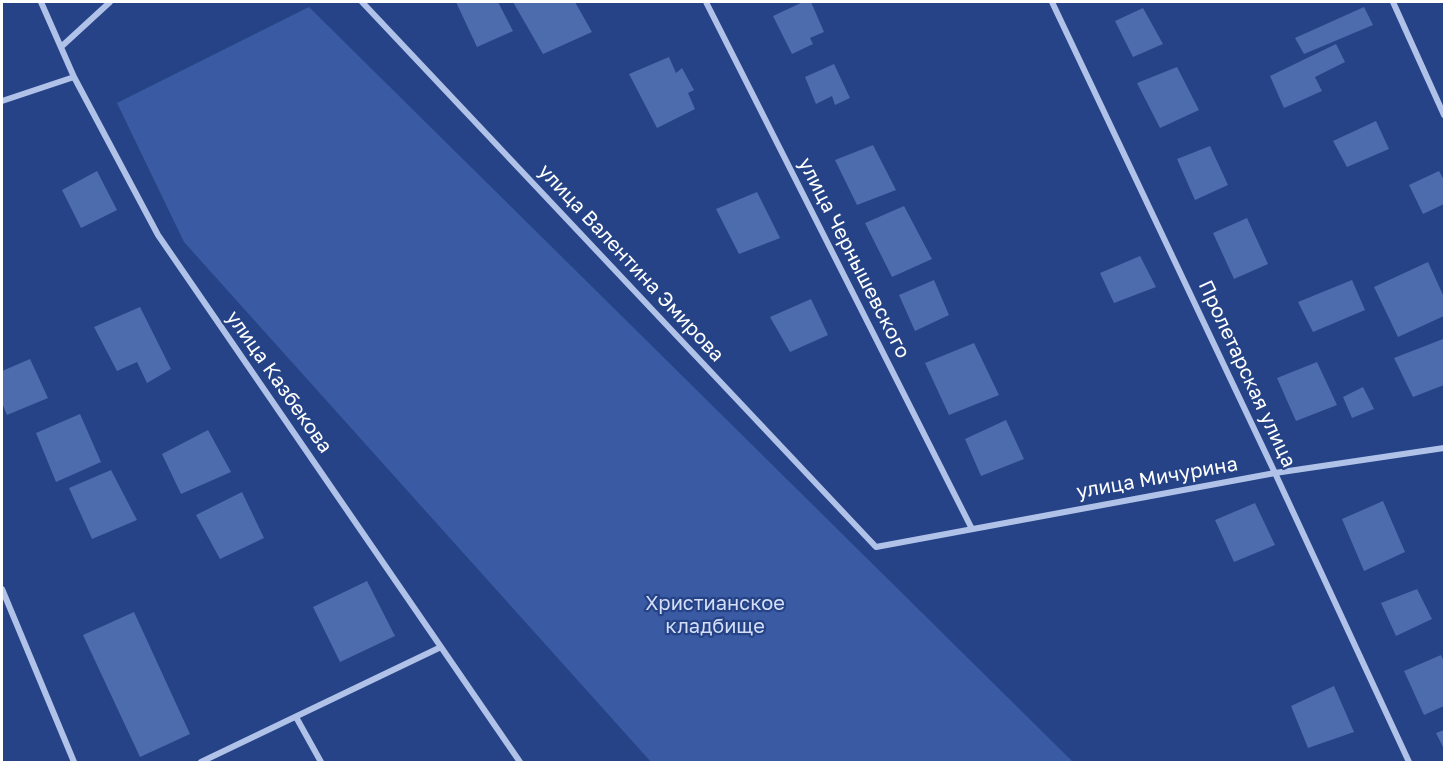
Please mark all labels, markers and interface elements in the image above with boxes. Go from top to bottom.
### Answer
street label: улица Чернышевского [793,154,915,362]
street label: улица Валентина Эмирова [533,159,729,367]
street label: Пролетарская улица [1193,277,1301,471]
street label: улица Казбекова [221,306,337,458]
street label: улица Мичурина [1075,452,1239,504]
park label: Христианское кладбище [645,592,785,639]

